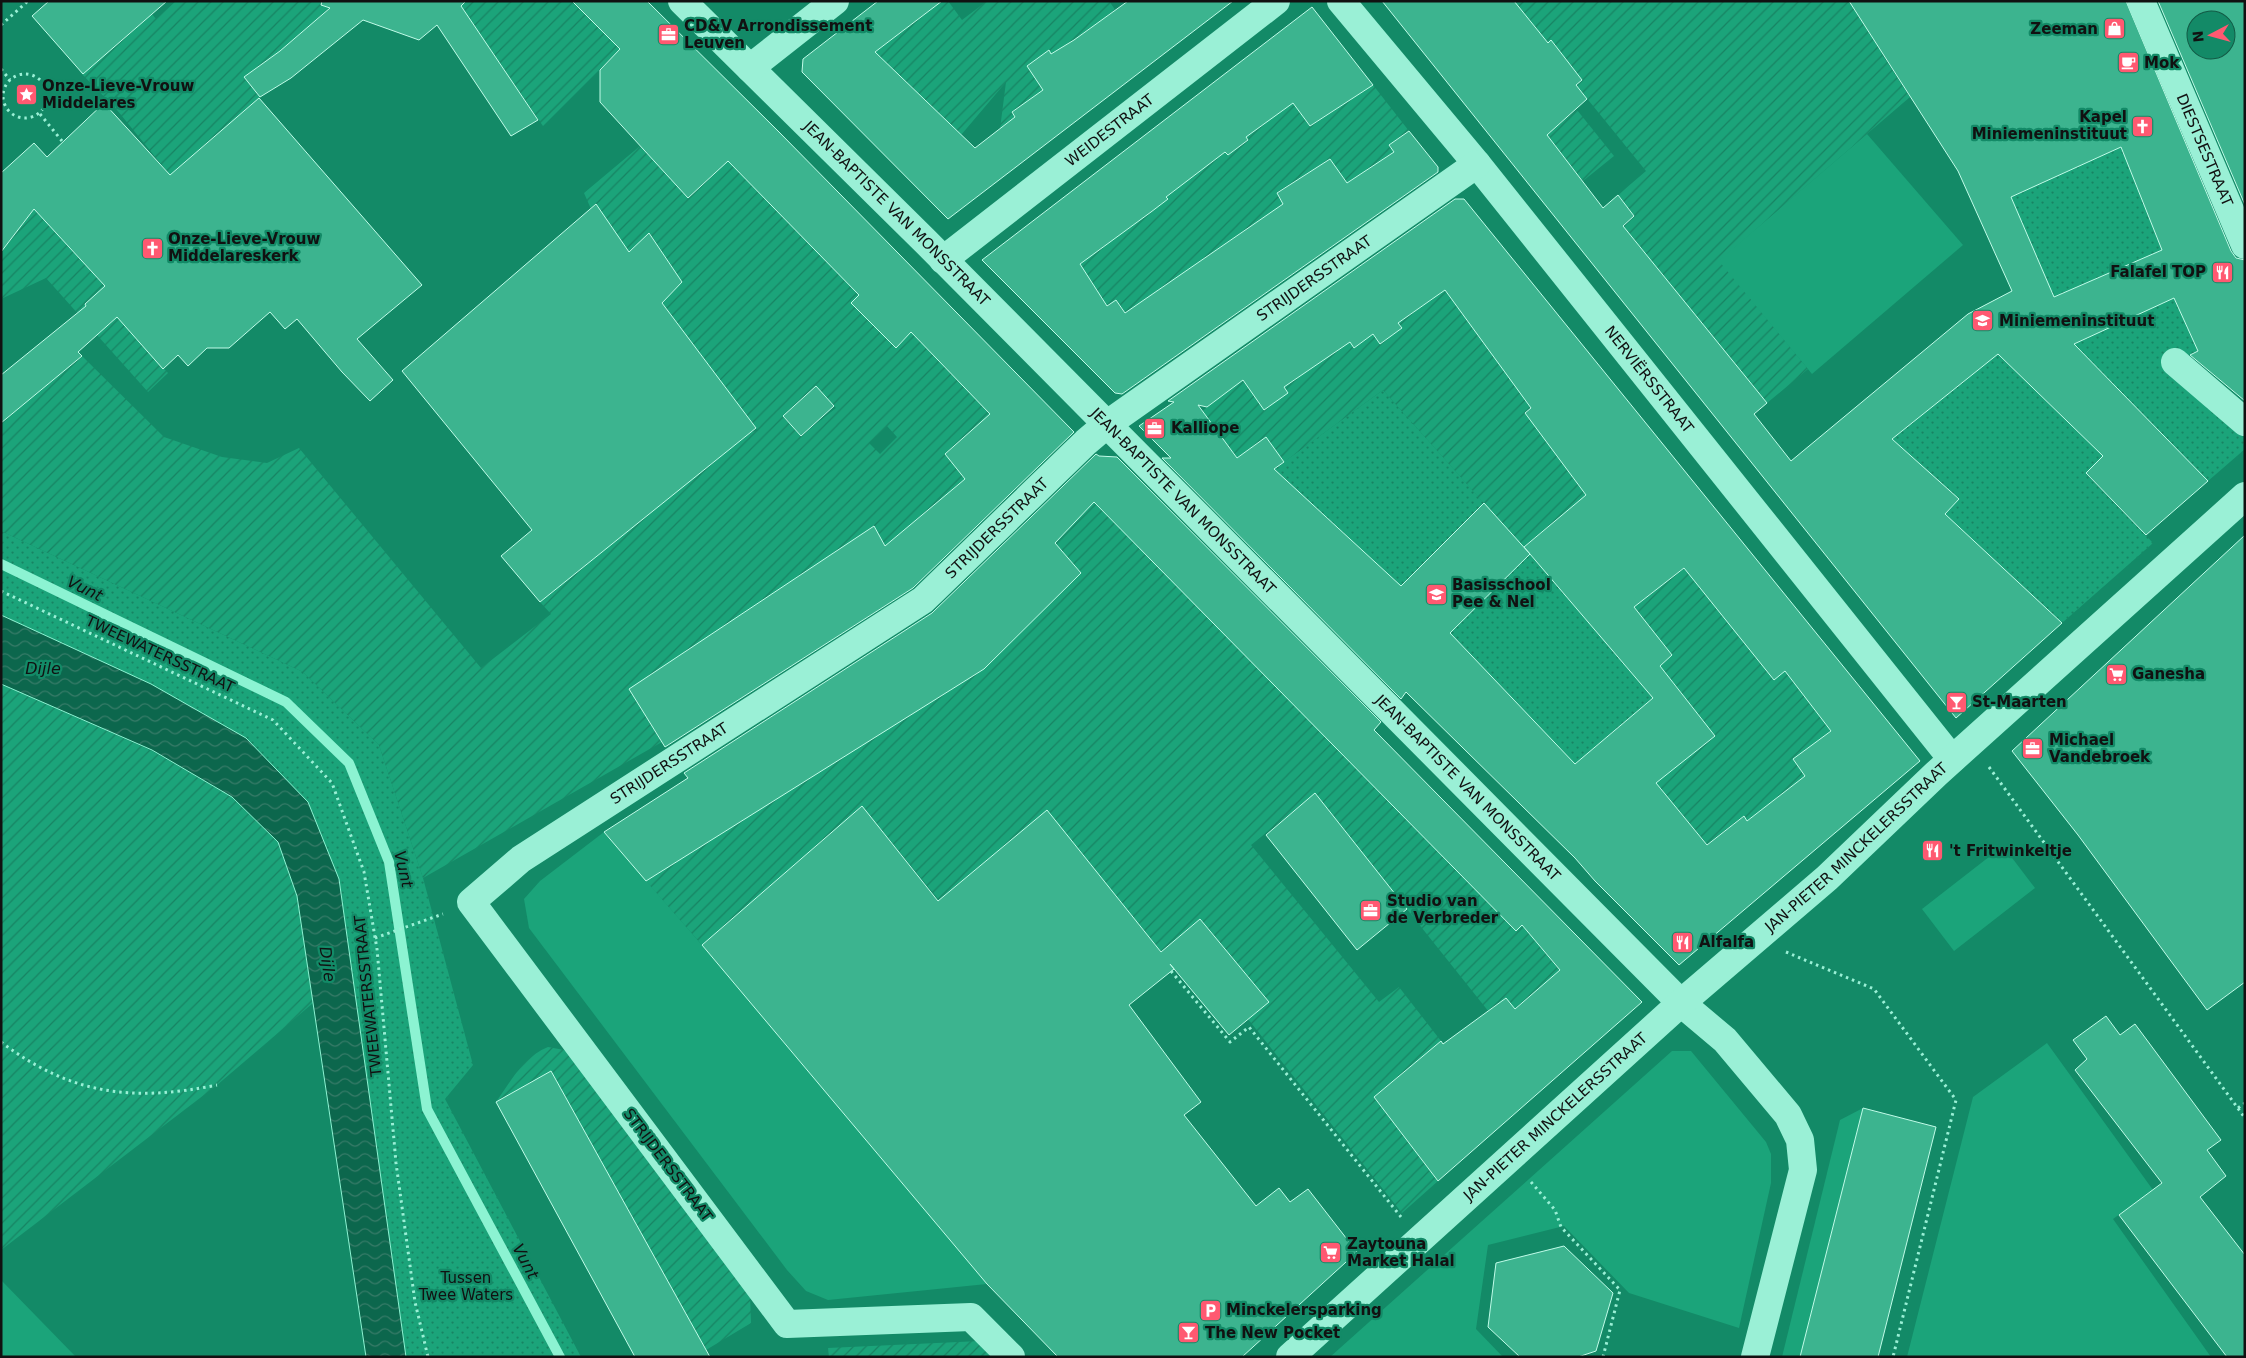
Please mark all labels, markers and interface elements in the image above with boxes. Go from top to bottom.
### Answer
north arrow [2186,10,2236,60]
place label: CD&V Arrondissement Leuven [684,17,872,52]
shop icon: Zeeman [2102,17,2126,41]
place label: Zeeman [2030,20,2098,38]
office icon: CD&V Arrondissement Leuven [656,23,680,47]
text: N [2190,30,2207,43]
cafe icon: Mok [2116,51,2140,75]
place label: Mok [2144,54,2180,72]
place label: Onze-Lieve-Vrouw Middelares [42,77,195,112]
place icon: Onze-Lieve-Vrouw Middelares [14,83,38,107]
street label: WEIDESTRAAT [1062,90,1158,171]
street label: DIESTSESTRAAT [2173,91,2237,210]
place label: Kapel Miniemeninstituut [1972,108,2127,143]
church icon: Kapel Miniemeninstituut [2131,114,2155,138]
street label: JEAN-BAPTISTE VAN MONSSTRAAT [799,116,994,310]
place label: Onze-Lieve-Vrouw Middelareskerk [168,230,321,265]
street label: STRIJDERSSTRAAT [1253,231,1376,325]
church icon: Onze-Lieve-Vrouw Middelareskerk [140,236,164,260]
restaurant icon: Falafel TOP [2210,260,2234,284]
place label: Falafel TOP [2110,263,2206,281]
school or university icon: Miniemeninstituut [1971,309,1995,333]
place label: Miniemeninstituut [1999,312,2154,330]
street label: NERVIËRSSTRAAT [1601,322,1698,437]
street label: JEAN-BAPTISTE VAN MONSSTRAAT [1086,404,1280,599]
office icon: Kalliope [1143,416,1167,440]
place label: Kalliope [1171,419,1239,437]
street label: STRIJDERSSTRAAT [942,474,1053,582]
water label: Vunt [64,572,106,605]
place label: Basisschool Pee & Nel [1452,576,1551,611]
school or university icon: Basisschool Pee & Nel [1424,582,1448,606]
street label: TWEEWATERSSTRAAT [82,611,238,697]
water label: Dijle [25,659,61,678]
supermarket icon: Ganesha [2104,662,2128,686]
place label: Ganesha [2132,665,2205,683]
street label: JEAN-BAPTISTE VAN MONSSTRAAT [1371,690,1564,885]
bar icon: St-Maarten [1944,690,1968,714]
place label: St-Maarten [1972,693,2067,711]
street label: STRIJDERSSTRAAT [607,719,732,808]
place label: Michael Vandebroek [2049,731,2151,766]
office icon: Michael Vandebroek [2021,737,2045,761]
street label: JAN-PIETER MINCKELERSSTRAAT [1761,758,1952,937]
restaurant icon: 't Fritwinkeltje [1921,839,1945,863]
place label: 't Fritwinkeltje [1949,842,2072,860]
water label: Vunt [390,849,417,890]
place label: Studio van de Verbreder [1387,892,1499,927]
office icon: Studio van de Verbreder [1359,898,1383,922]
street label: TWEEWATERSSTRAAT [350,914,386,1079]
restaurant icon: Alfalfa [1671,930,1695,954]
place label: Alfalfa [1699,933,1754,951]
water label: Dijle [316,945,339,983]
street label: JAN-PIETER MINCKELERSSTRAAT [1459,1028,1652,1205]
street label: STRIJDERSSTRAAT [620,1105,717,1226]
place label: Zaytouna Market Halal [1347,1235,1455,1270]
water label: Vunt [508,1240,543,1283]
supermarket icon: Zaytouna Market Halal [1319,1241,1343,1265]
park label: Tussen Twee Waters [418,1269,513,1304]
parking icon: Minckelersparking [1198,1298,1222,1322]
place label: Minckelersparking [1226,1301,1382,1319]
bar icon: The New Pocket [1177,1321,1201,1345]
place label: The New Pocket [1205,1324,1340,1342]

